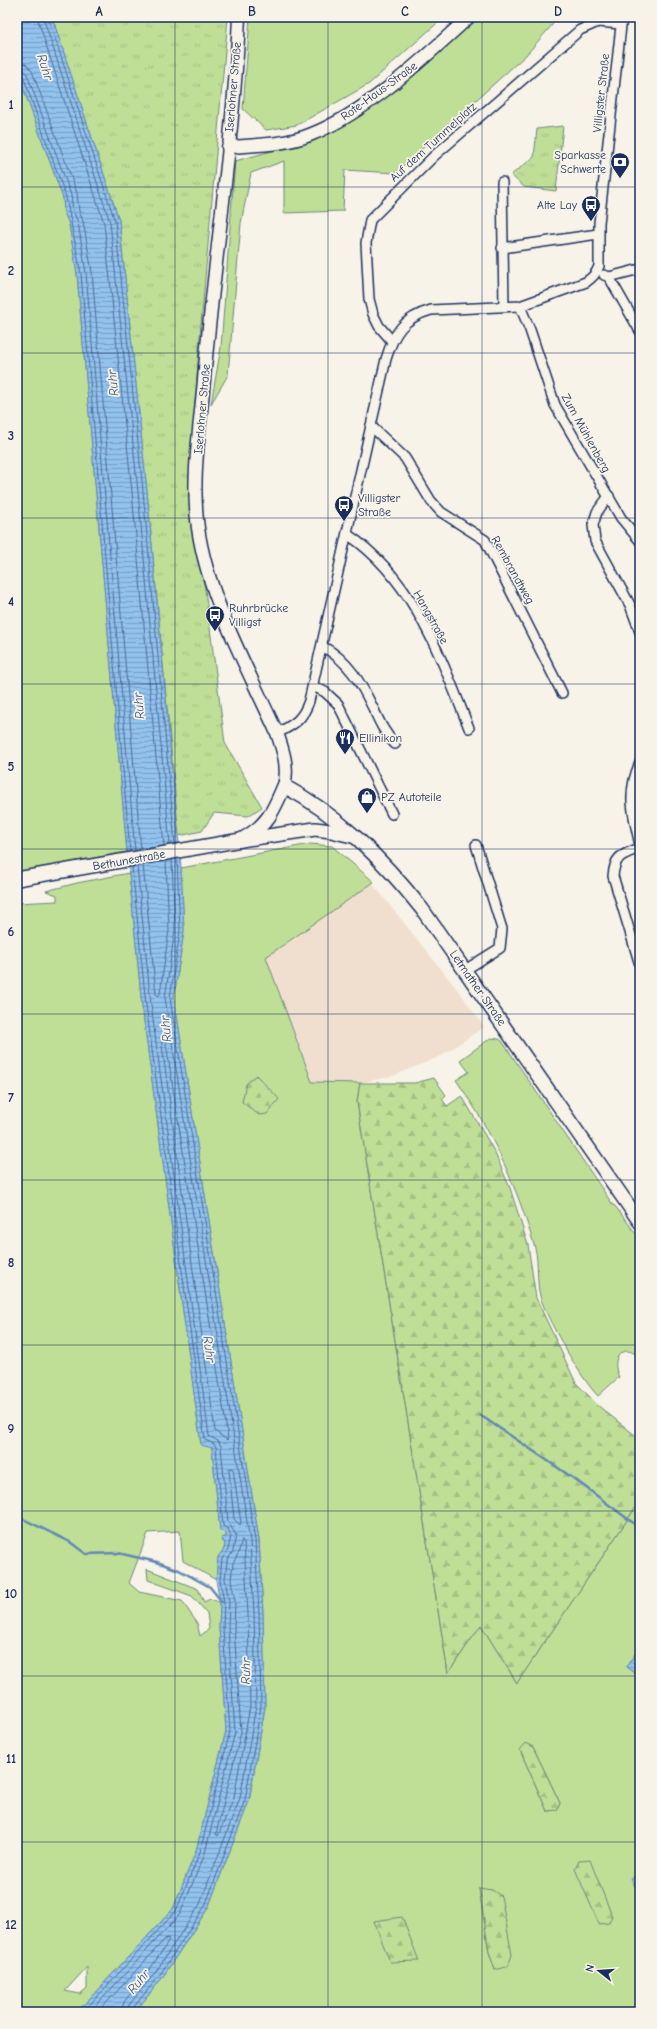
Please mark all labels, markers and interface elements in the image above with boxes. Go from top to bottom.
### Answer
text: A [95,4,103,19]
text: B [248,4,256,19]
text: C [401,4,409,19]
text: D [554,4,562,19]
street label: Iserlohner Straße [222,41,244,133]
water label: Ruhr [34,52,57,83]
street label: Villigster Straße [590,53,612,133]
street label: Rote-Haus-Straße [338,59,420,123]
text: 1 [8,97,14,112]
street label: Auf dem Tummelplatz [387,99,480,185]
place label: Sparkasse Schwerte [554,148,606,176]
bank icon: Sparkasse Schwerte [609,151,631,179]
bus stop icon: Alte Lay [580,194,602,222]
place label: Alte Lay [537,198,578,212]
text: 2 [8,263,14,278]
street label: Iserlohner Straße [191,363,213,455]
water label: Ruhr [104,368,121,397]
street label: Zum Mühlenberg [559,391,613,475]
text: 3 [8,428,14,443]
place label: Villigster Straße [358,491,401,519]
bus stop icon: Villigster Straße [333,494,355,522]
street label: Rembrandtweg [488,533,538,607]
street label: Hangstraße [410,588,452,646]
text: 4 [8,594,14,609]
place label: Ruhrbrücke Villigst [229,601,288,629]
bus stop icon: Ruhrbrücke Villigst [204,604,226,632]
water label: Ruhr [130,691,147,720]
restaurant icon: Ellinikon [334,727,356,755]
place label: Ellinikon [359,731,402,745]
text: 5 [8,759,15,774]
shop icon: PZ Autoteile [356,786,378,814]
place label: PZ Autoteile [381,790,442,804]
street label: Bethunestraße [92,847,166,873]
text: 6 [8,924,15,939]
street label: Letmather Straße [447,947,509,1029]
water label: Ruhr [157,1014,174,1043]
text: 7 [8,1090,14,1105]
text: 8 [8,1255,14,1270]
water label: Ruhr [200,1335,219,1364]
text: 9 [8,1421,15,1436]
text: 10 [5,1586,17,1601]
water label: Ruhr [238,1657,253,1684]
text: 11 [6,1751,16,1766]
text: 12 [5,1917,17,1932]
north arrow [579,1951,619,1991]
text: N [583,1963,597,1974]
water label: Ruhr [124,1966,153,1996]

